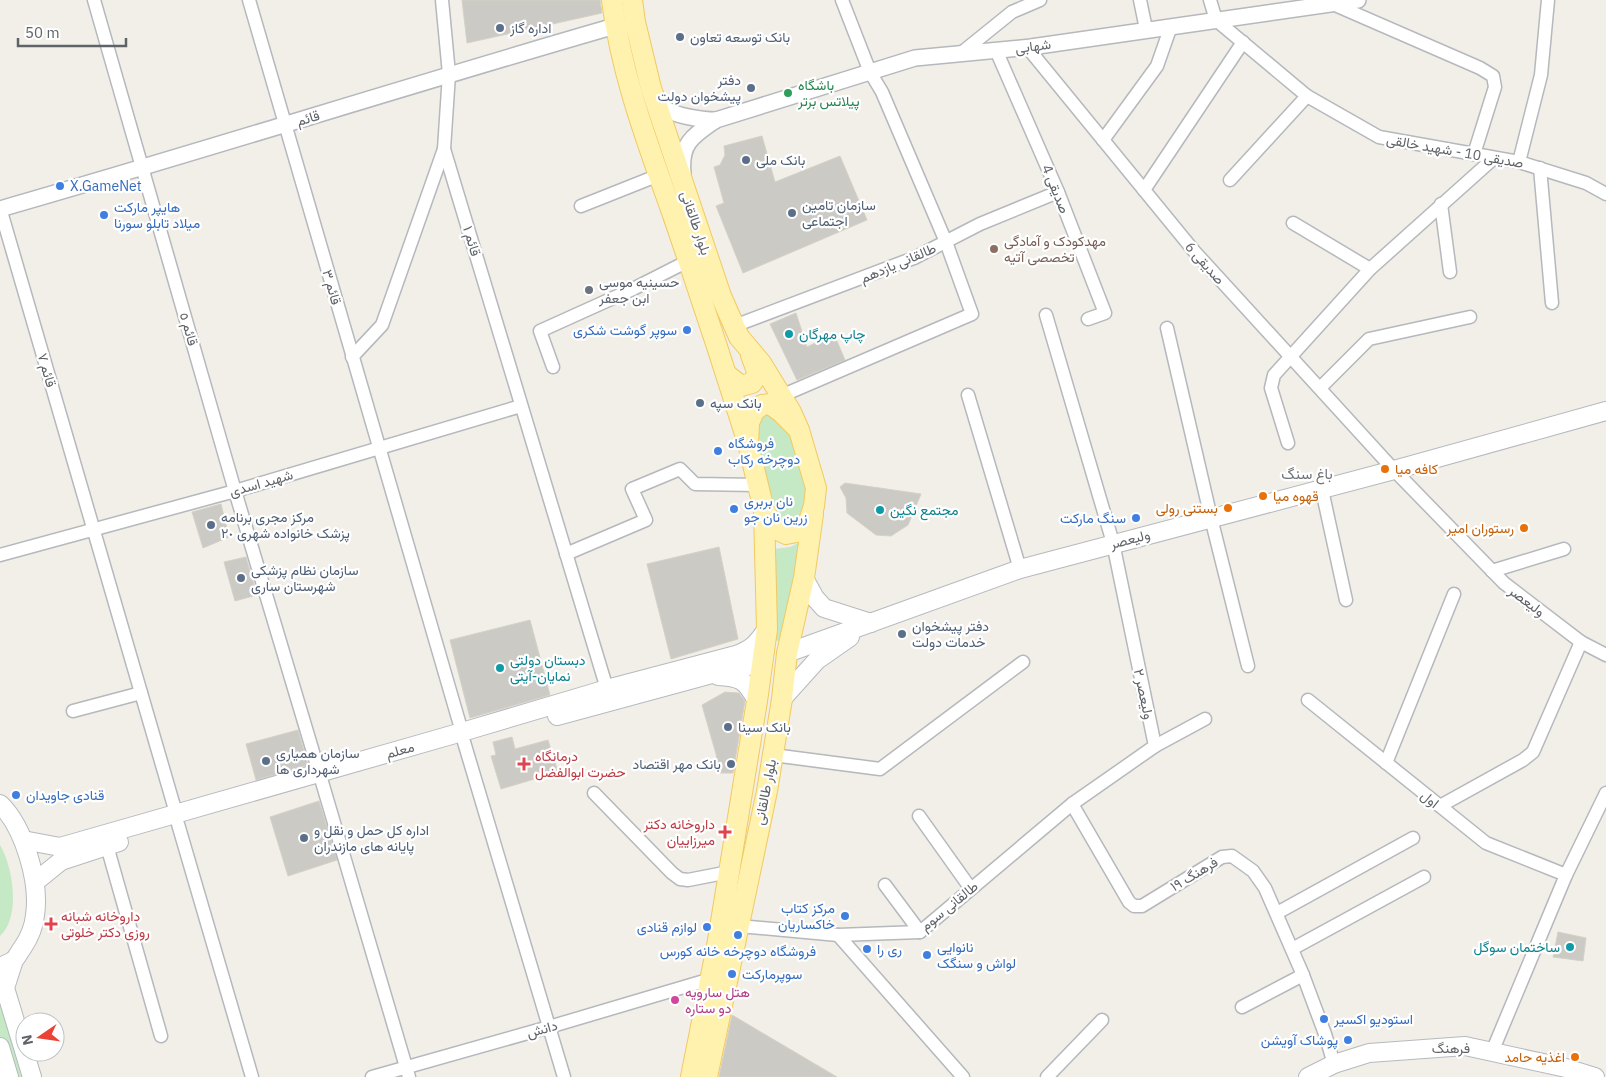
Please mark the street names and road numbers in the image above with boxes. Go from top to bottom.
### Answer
street label: شهابی [1014,35,1052,57]
street label: قائم [294,106,322,130]
street label: صدیقی 10 - شهید خالقی [1385,130,1525,172]
street label: صدیقی 4 [1038,162,1074,216]
street label: بلوار طالقانی [677,189,715,257]
street label: قائم ١ [459,224,485,258]
street label: صدیقی 6 [1181,238,1229,288]
street label: طالقانی یازدهم [857,239,939,287]
street label: قائم ٣ [318,267,346,307]
street label: قائم ٥ [176,310,202,348]
street label: قائم ٧ [34,351,60,389]
street label: شهید اسدی [227,465,295,501]
street label: ولیعصر [1107,525,1152,553]
street label: ولیعصر [1504,581,1549,620]
street label: ولیعصر ٢ [1130,667,1158,721]
street label: معلم [384,737,416,763]
street label: بلوار طالقانی [750,758,780,826]
street label: اول [1417,786,1443,813]
street label: فرهنگ ۱۹ [1167,853,1221,895]
street label: طالقانی سوم [916,877,982,935]
street label: دانش [524,1016,560,1042]
street label: فرهنگ [1432,1039,1470,1057]

